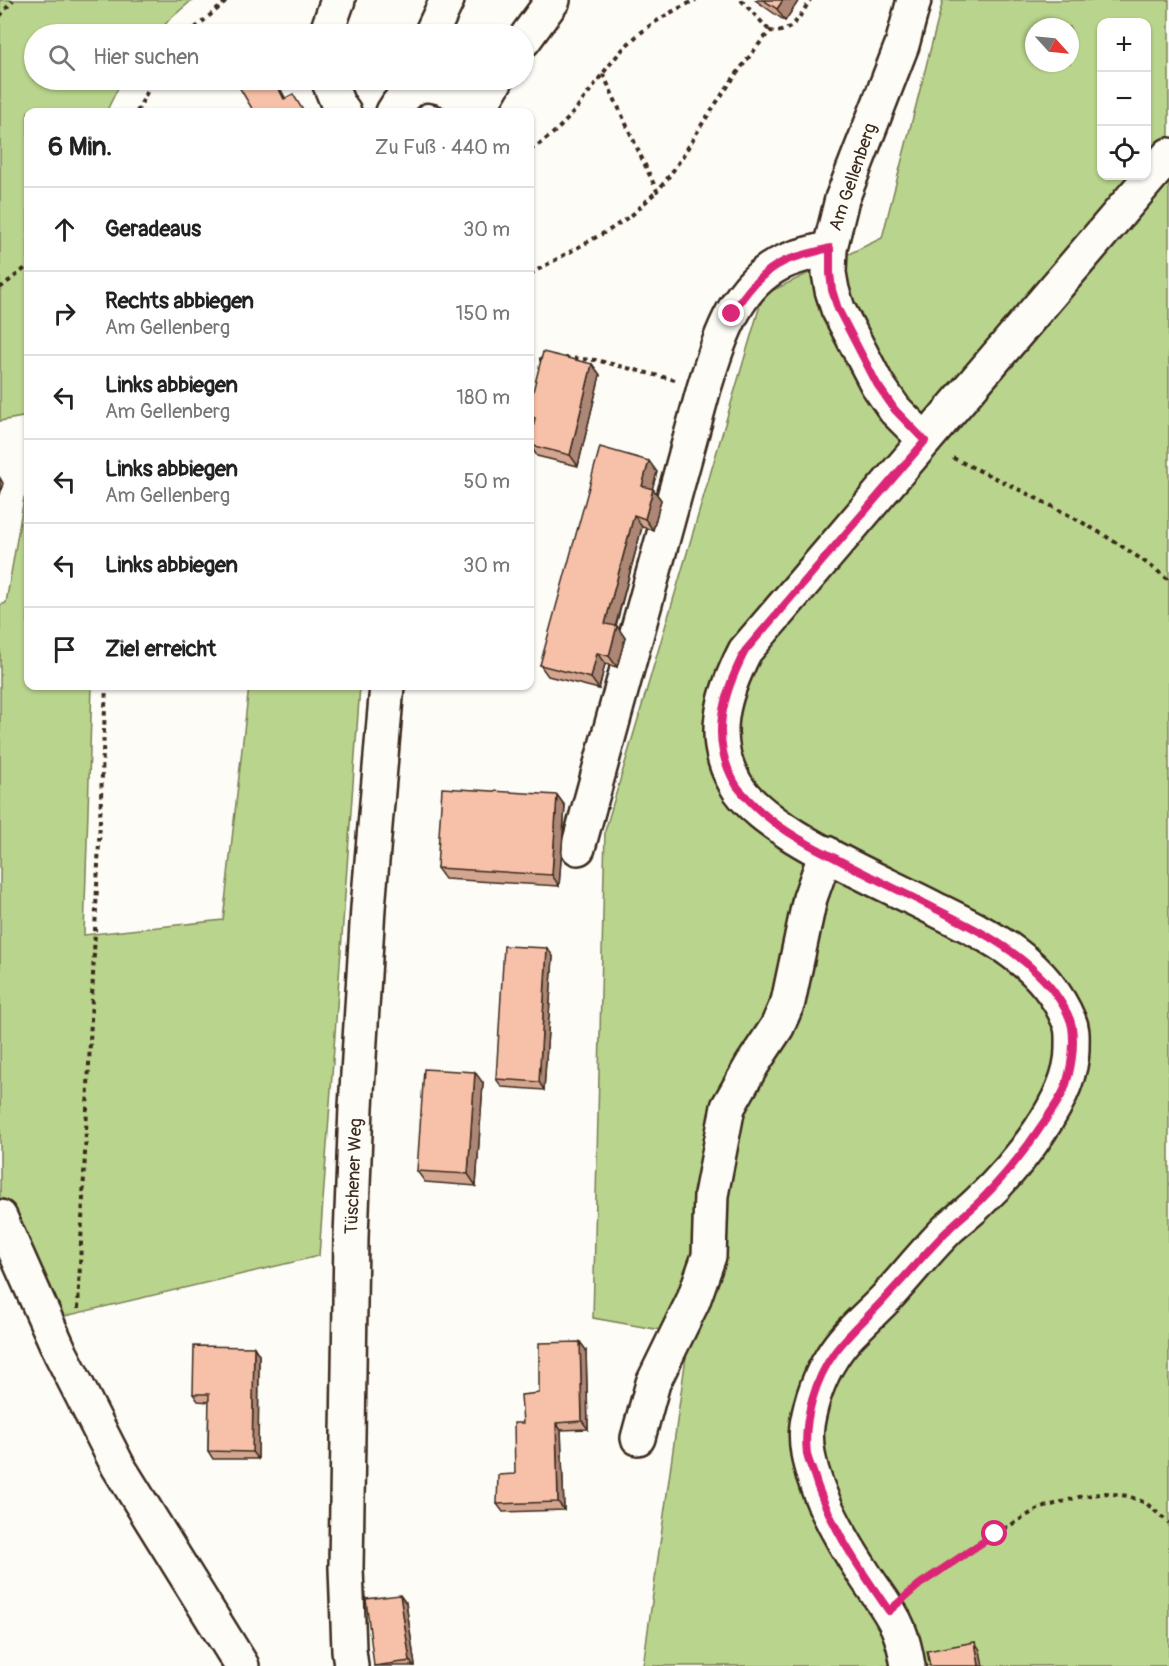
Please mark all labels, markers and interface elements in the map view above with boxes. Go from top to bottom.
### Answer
north arrow [1025,18,1079,72]
map controls [1097,18,1151,180]
button: + [1097,18,1151,72]
search box [24,24,534,90]
icon: search [45,41,78,74]
text: Hier suchen [93,43,199,71]
button: − [1097,72,1151,126]
street label: Am Gellenberg [824,120,882,234]
button: locate [1097,126,1151,180]
text: 6 Min. [48,131,112,163]
text: Zu Fuß · 440 m [375,135,510,160]
icon: ahead [48,213,81,246]
text: Geradeaus [105,215,201,243]
text: 30 m [463,217,510,242]
text: Rechts abbiegen [105,287,254,315]
icon: right [48,297,81,330]
route end [718,300,744,326]
text: 150 m [456,301,510,326]
text: Am Gellenberg [105,315,230,340]
text: Links abbiegen [105,371,238,399]
icon: left [48,381,81,414]
text: 180 m [456,385,510,410]
text: Am Gellenberg [105,399,230,424]
text: Links abbiegen [105,455,238,483]
icon: left [48,465,81,498]
text: 50 m [463,469,510,494]
text: Am Gellenberg [105,483,230,508]
icon: left [48,549,81,582]
text: Links abbiegen [105,551,238,579]
text: 30 m [463,553,510,578]
icon: arrive [48,633,81,666]
text: Ziel erreicht [105,635,216,663]
street label: Tüschener Weg [340,1118,367,1235]
route start [981,1520,1007,1546]

